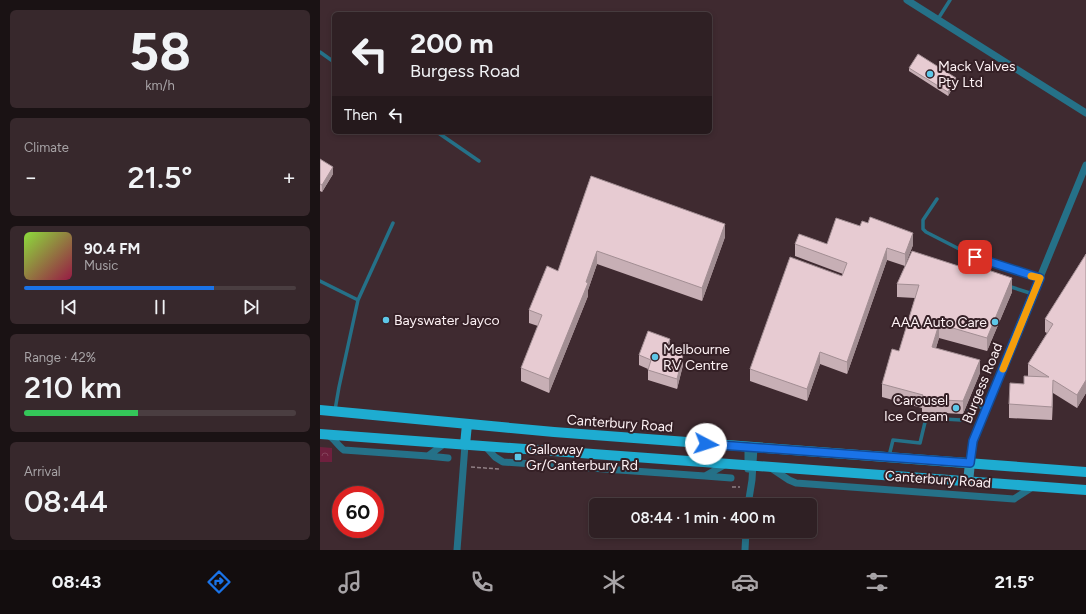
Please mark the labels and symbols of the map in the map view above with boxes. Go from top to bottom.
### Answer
place label: Mack Valves Pty Ltd [938,58,1015,91]
marker: Mack Valves Pty Ltd [925,69,935,79]
pin [958,240,992,274]
place label: Bayswater Jayco [394,312,500,329]
place label: AAA Auto Care [891,314,987,331]
marker: Bayswater Jayco [381,315,391,325]
marker: AAA Auto Care [990,317,1000,327]
street label: Burgess Road [959,340,1006,426]
place label: Melbourne RV Centre [663,341,730,374]
marker: Melbourne RV Centre [650,352,660,362]
place label: Carousel Ice Cream [884,392,948,425]
marker: Carousel Ice Cream [951,403,961,413]
street label: Canterbury Road [566,411,674,436]
position arrow [685,423,727,465]
place label: Galloway Gr/Canterbury Rd [526,441,638,474]
marker: Galloway Gr/Canterbury Rd [513,452,523,462]
street label: Canterbury Road [884,467,992,492]
speed limit sign: 60 [332,486,384,538]

